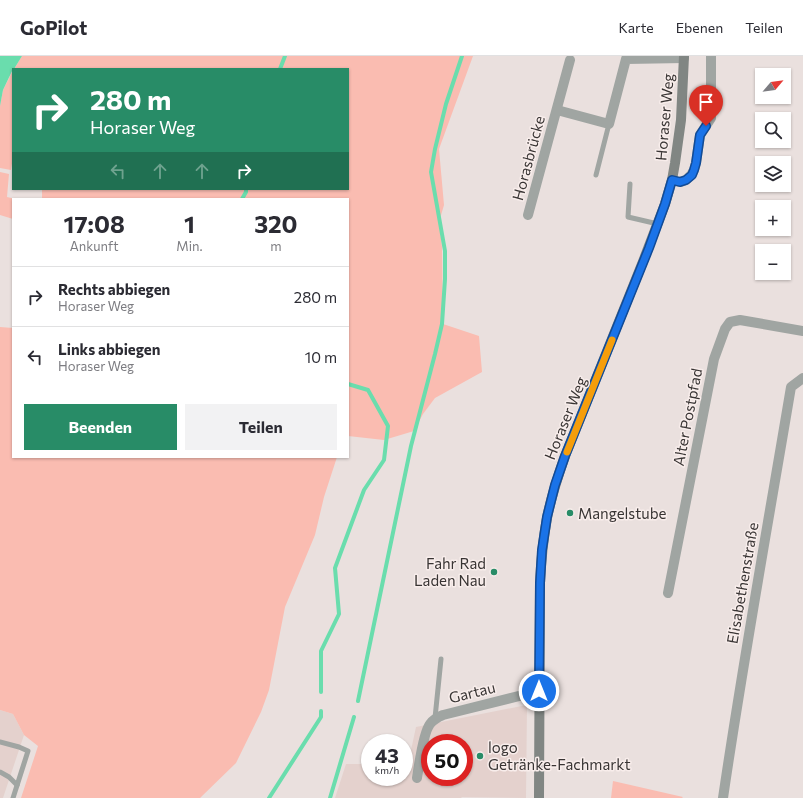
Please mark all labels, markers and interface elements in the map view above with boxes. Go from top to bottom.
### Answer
text: GoPilot [20,16,87,39]
text: Karte [618,19,654,36]
text: Ebenen [676,19,723,36]
text: Teilen [745,19,783,36]
north arrow [755,68,791,104]
map controls [755,68,791,280]
street label: Horaser Weg [651,72,677,162]
text: 280 m [90,82,171,116]
icon: right [24,84,76,136]
pin [689,85,723,126]
icon: arrive [695,91,717,113]
button: search [755,112,791,148]
street label: Horasbrücke [508,114,548,202]
text: Horaser Weg [90,116,195,138]
button: layers [755,156,791,192]
icon: left [107,160,129,182]
icon: ahead [149,160,171,182]
icon: ahead [191,160,213,182]
icon: right [233,160,255,182]
button: + [755,200,791,236]
text: 17:08 [64,209,125,238]
text: 1 [184,209,195,238]
text: 320 [254,209,297,238]
text: Ankunft [70,238,118,254]
text: Min. [176,238,203,254]
text: m [270,238,281,254]
button: − [755,244,791,280]
text: Rechts abbiegen [58,280,170,298]
icon: right [24,286,46,308]
text: 280 m [294,288,337,306]
text: Horaser Weg [58,298,134,314]
text: Links abbiegen [58,340,160,358]
icon: left [24,346,46,368]
text: 10 m [305,348,337,366]
text: Horaser Weg [58,358,134,374]
street label: Alter Postpfad [669,367,705,467]
street label: Horaser Weg [540,374,590,462]
button: Beenden [24,404,177,450]
button: Teilen [185,404,337,450]
place label: Mangelstube [578,504,667,522]
marker: Mangelstube [565,508,575,518]
street label: Elisabethenstraße [722,521,762,645]
place label: Fahr Rad Laden Nau [414,554,486,589]
marker: Fahr Rad Laden Nau [489,567,499,577]
position arrow [518,670,560,712]
street label: Gartau [447,678,497,706]
speed limit sign: 50 [421,734,473,786]
place label: logo Getränke-Fachmarkt [488,738,631,773]
text: 43 [375,743,399,767]
marker: logo Getränke-Fachmarkt [475,751,485,761]
text: km/h [375,764,399,776]

